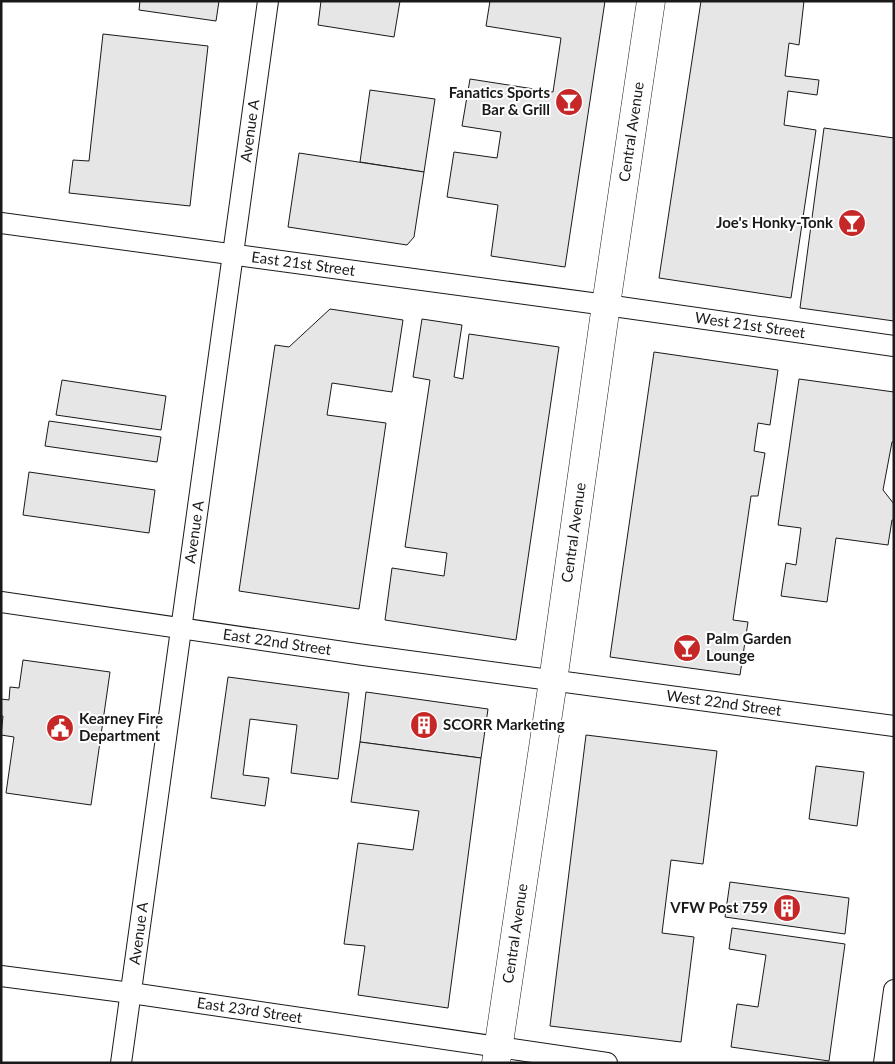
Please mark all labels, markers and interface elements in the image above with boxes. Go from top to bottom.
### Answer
street label: Central Avenue [614,80,647,183]
place label: Fanatics Sports Bar & Grill [449,83,550,118]
bar icon: Fanatics Sports Bar & Grill [554,87,584,117]
street label: Avenue A [236,97,262,163]
bar icon: Joe's Honky-Tonk [837,208,867,238]
place label: Joe's Honky-Tonk [716,213,834,231]
street label: East 21st Street [250,247,357,279]
street label: West 21st Street [694,308,807,341]
street label: Central Avenue [557,481,589,584]
street label: Avenue A [180,499,207,564]
street label: East 22nd Street [222,625,333,658]
place label: Palm Garden Lounge [706,629,791,664]
bar icon: Palm Garden Lounge [672,633,702,663]
street label: West 22nd Street [665,686,783,719]
place label: Kearney Fire Department [79,709,163,744]
building icon: SCORR Marketing [409,710,439,740]
public building icon: Kearney Fire Department [45,713,75,743]
place label: SCORR Marketing [443,715,565,733]
street label: Central Avenue [498,882,531,984]
building icon: VFW Post 759 [772,893,802,923]
place label: VFW Post 759 [669,898,768,916]
street label: Avenue A [125,900,151,966]
street label: East 23rd Street [196,993,304,1026]

